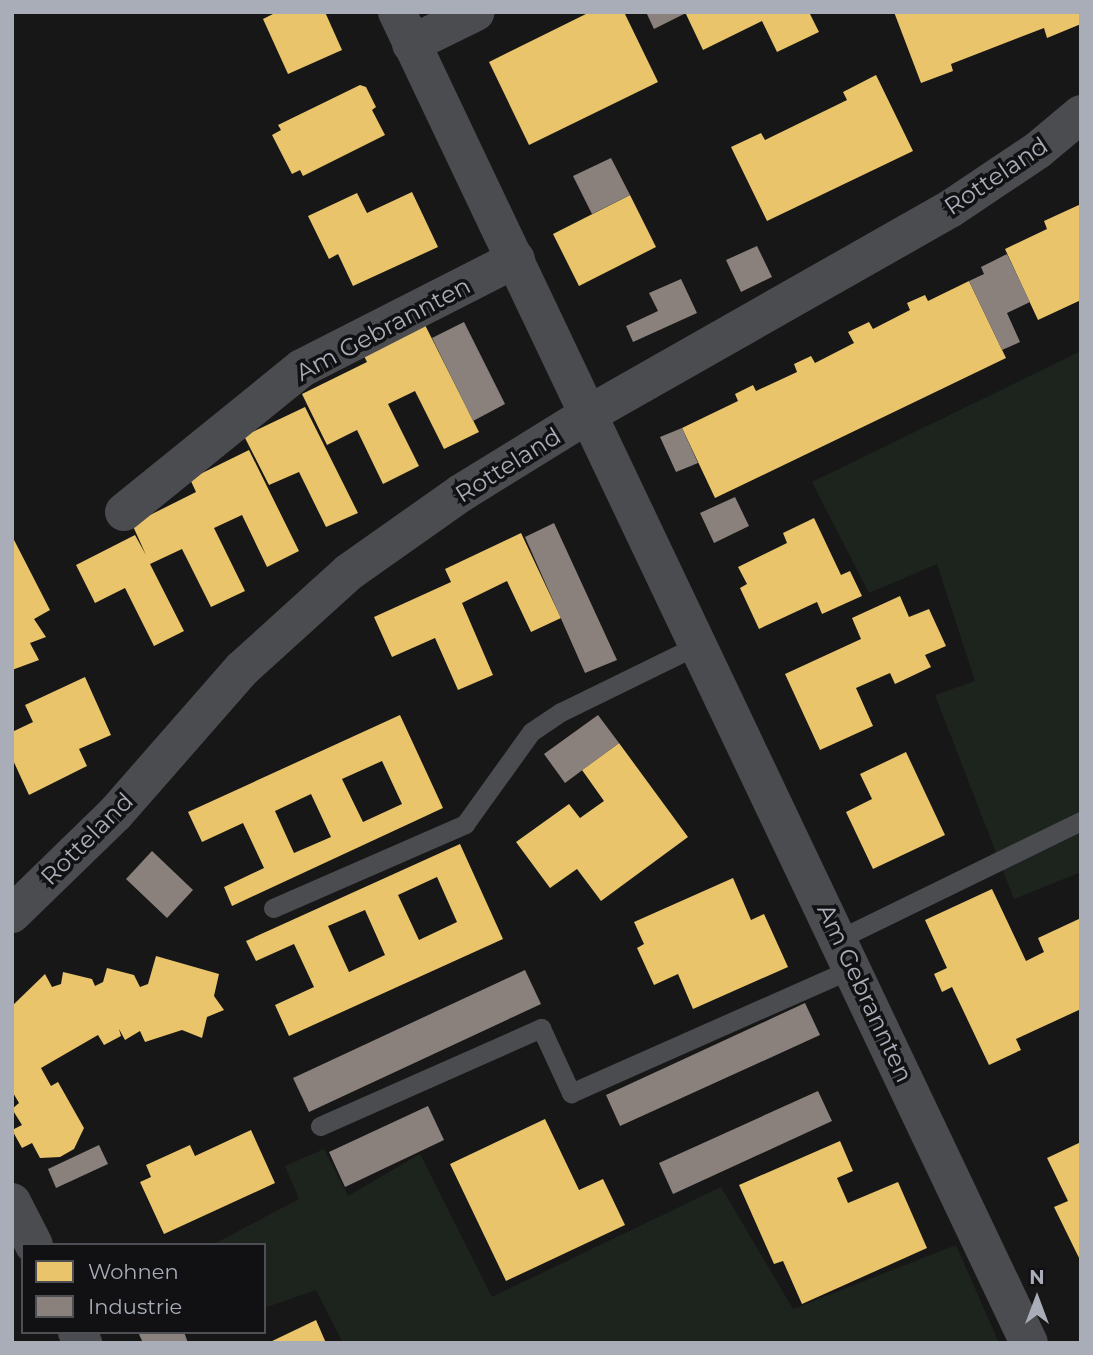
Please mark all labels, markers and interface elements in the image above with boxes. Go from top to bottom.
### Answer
street label: Rotteland [939,131,1053,221]
street label: Am Gebrannten [291,271,475,387]
street label: Rotteland [450,421,566,509]
street label: Rotteland [35,787,139,891]
street label: Am Gebrannten [811,899,919,1087]
legend [21,1243,266,1334]
text: Wohnen [88,1259,179,1284]
north arrow [1002,1264,1072,1334]
text: N [1029,1266,1045,1289]
text: Industrie [88,1294,182,1319]

